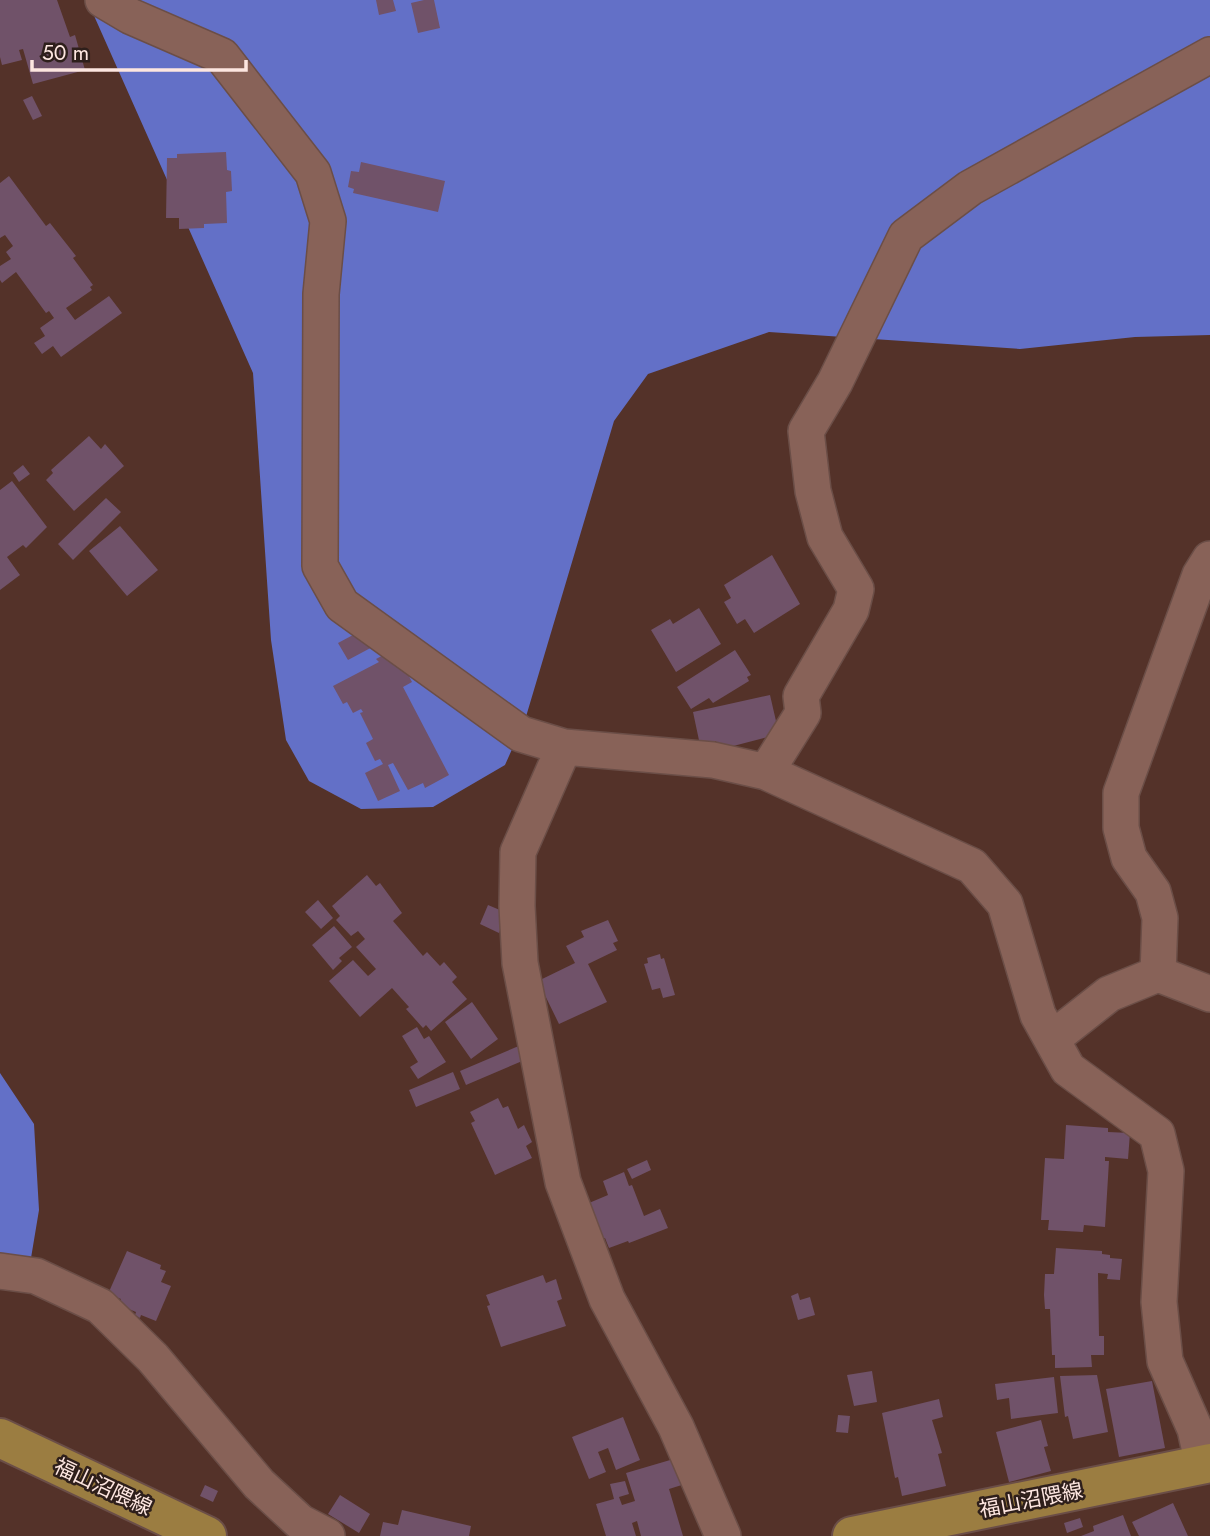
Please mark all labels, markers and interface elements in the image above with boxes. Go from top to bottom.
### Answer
scale bar [32,28,245,72]
text: 50 m [42,38,89,68]
street label: 福山沼隈線 [49,1451,157,1523]
street label: 福山沼隈線 [977,1475,1085,1525]

